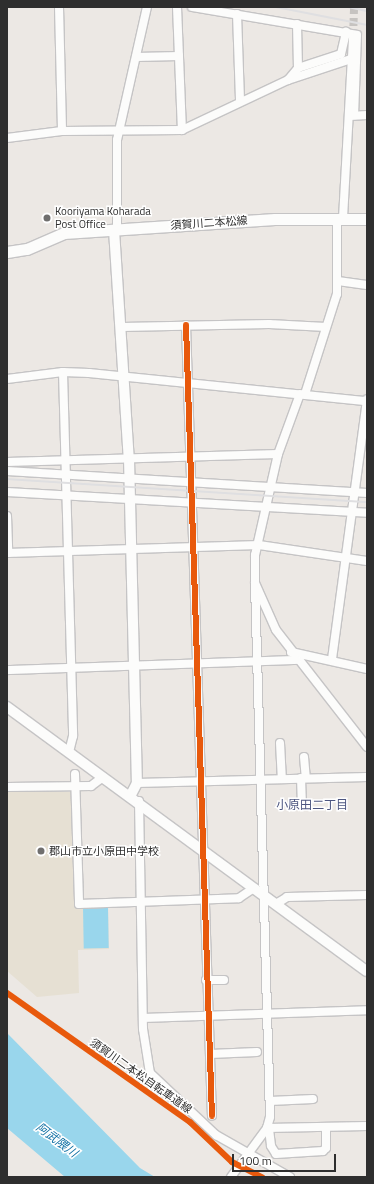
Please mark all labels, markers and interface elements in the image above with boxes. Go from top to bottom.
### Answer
place label: Kooriyama Koharada Post Office [55,205,151,231]
marker: Kooriyama Koharada Post Office [42,213,52,223]
street label: 須賀川二本松線 [170,214,248,232]
district label: 小原田二丁目 [276,798,348,812]
place label: 郡山市立小原田中学校 [49,844,159,858]
marker: 郡山市立小原田中学校 [36,846,46,856]
street label: 須賀川二本松自転車道線 [88,1036,194,1116]
water label: 阿武隈川 [33,1120,81,1160]
scale bar [234,1146,338,1172]
text: 100 m [239,1151,272,1170]

